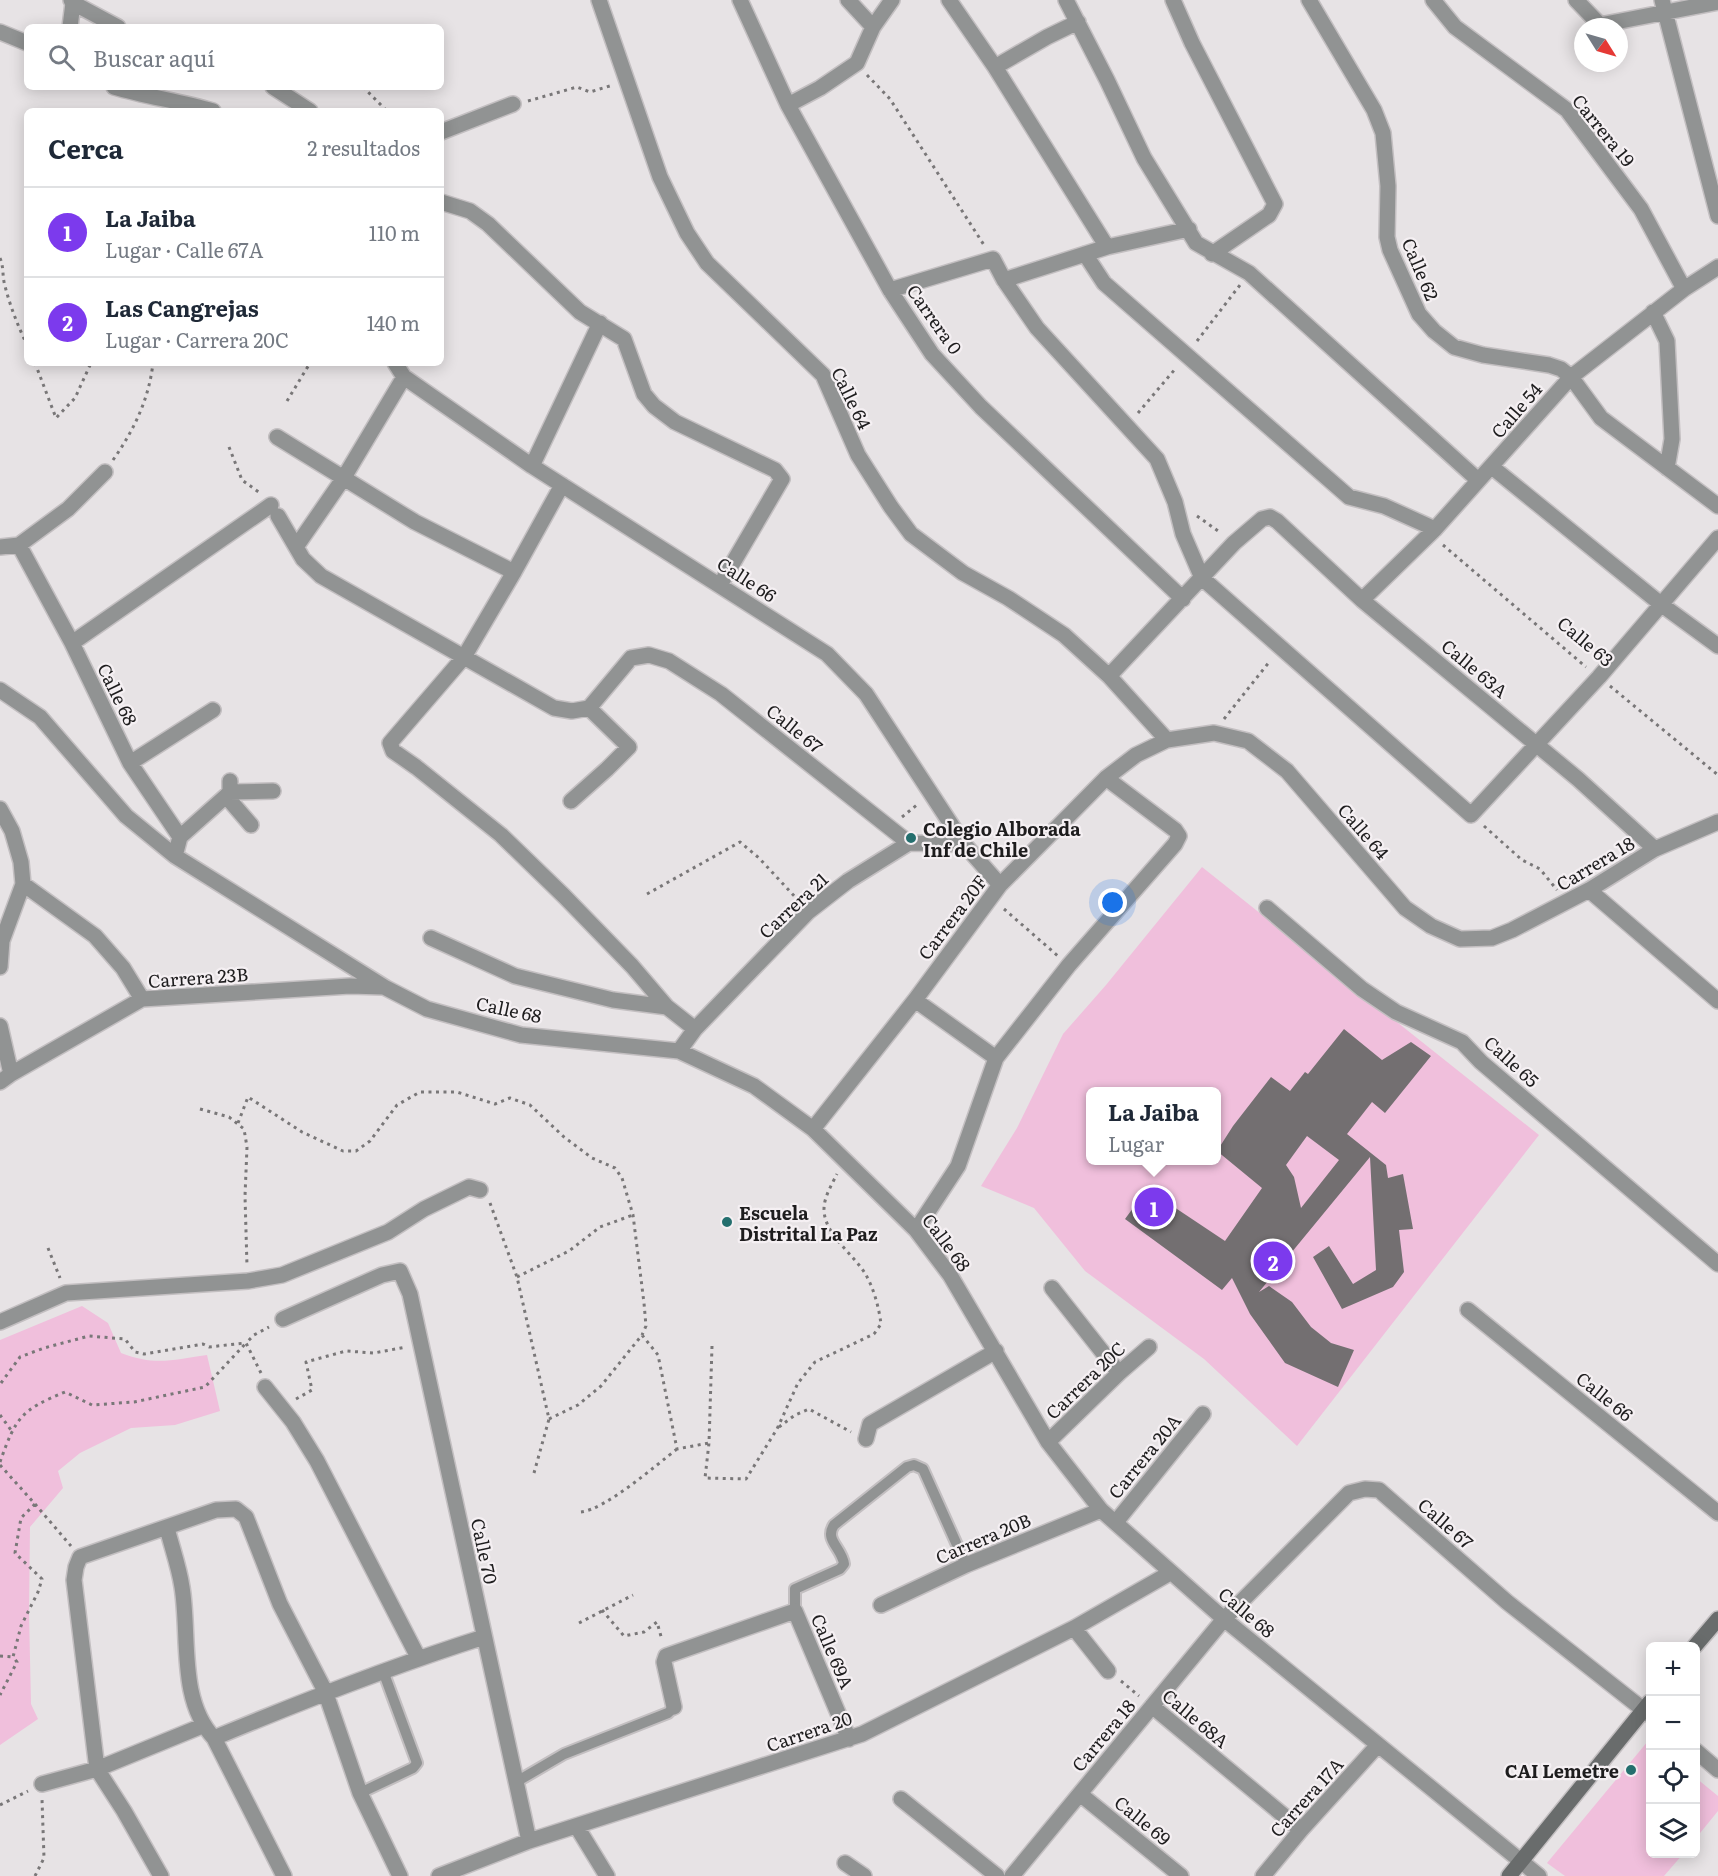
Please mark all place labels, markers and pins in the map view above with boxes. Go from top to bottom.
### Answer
place label: Colegio Alborada Inf de Chile [923,815,1081,863]
marker: Colegio Alborada Inf de Chile [904,831,918,845]
pin: 1 [1134,1184,1174,1230]
place label: Escuela Distrital La Paz [739,1199,878,1247]
marker: Escuela Distrital La Paz [720,1215,734,1229]
pin: 2 [1254,1238,1292,1284]
place label: CAI Lemetre [1505,1757,1619,1784]
marker: CAI Lemetre [1624,1763,1638,1777]

